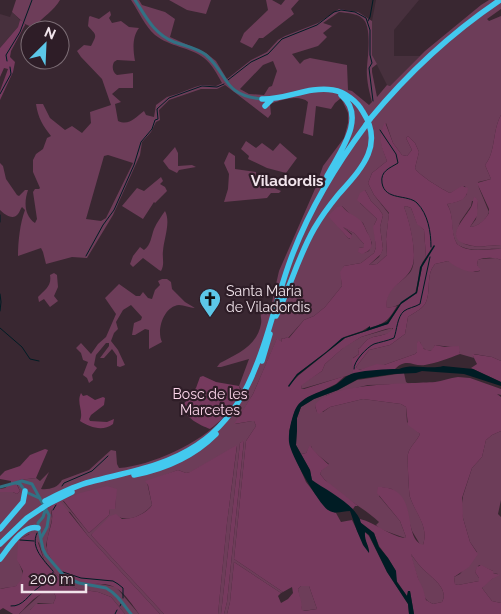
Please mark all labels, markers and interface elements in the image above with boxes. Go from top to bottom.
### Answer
north arrow [20,20,70,70]
text: N [42,24,58,43]
district label: Viladordis [251,172,323,190]
place label: Santa Maria de Viladordis [226,283,311,315]
church icon: Santa Maria de Viladordis [198,287,222,318]
park label: Bosc de les Marcetes [173,386,248,418]
scale bar [22,562,86,594]
text: 200 m [30,570,74,588]

